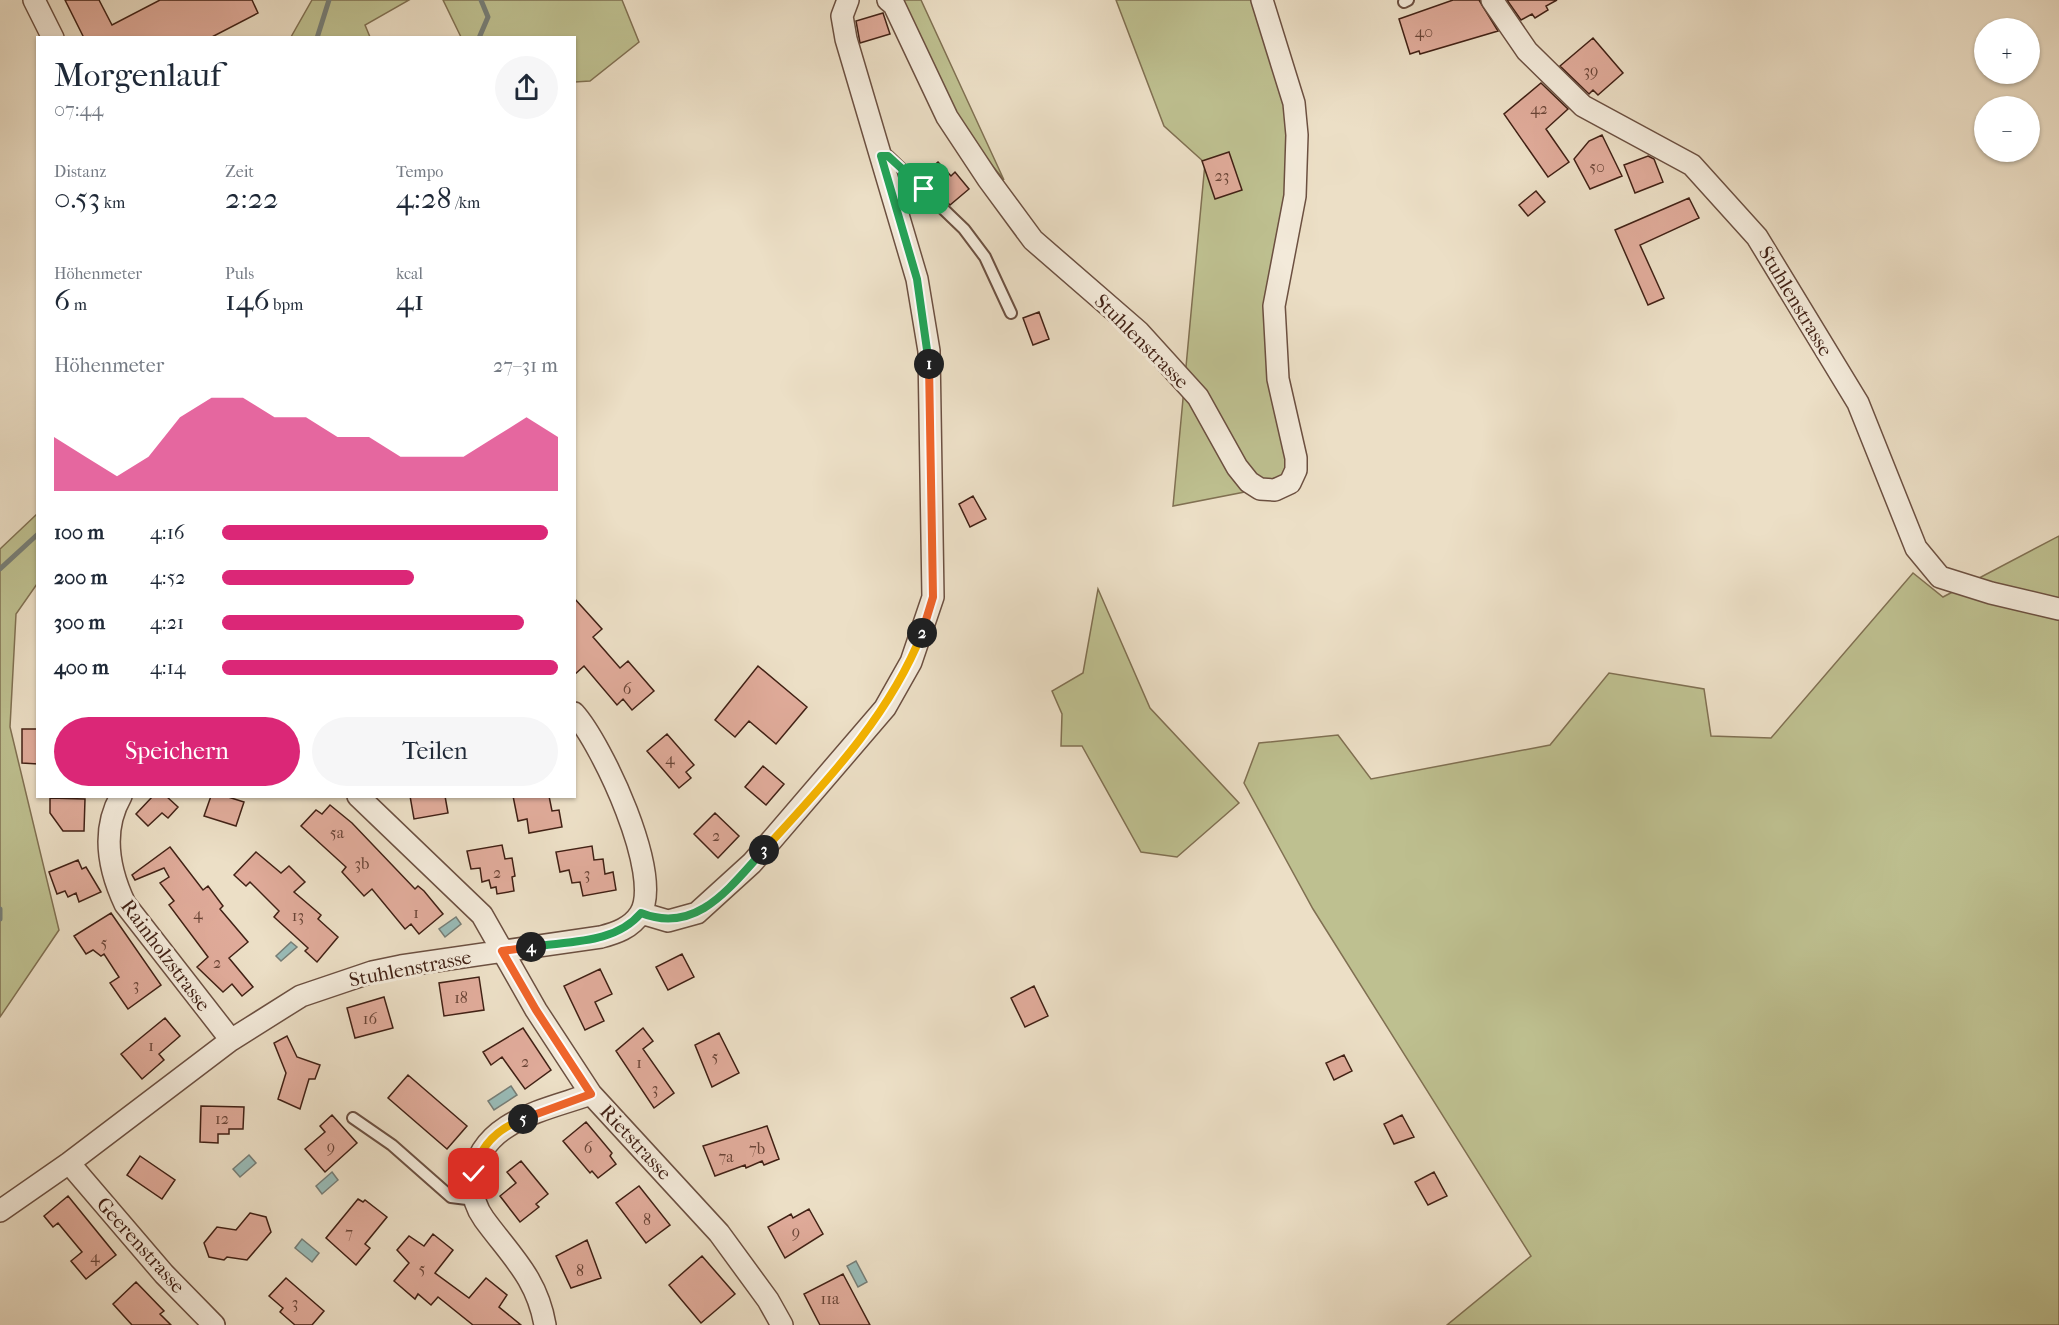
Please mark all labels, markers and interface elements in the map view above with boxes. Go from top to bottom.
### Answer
map controls [1974,18,2040,162]
button: + [1974,18,2040,84]
house number: 40 [1415,22,1433,41]
text: Morgenlauf [54,56,221,95]
button: share [495,56,558,119]
house number: 39 [1584,61,1598,80]
button: − [1974,96,2040,162]
text: 07:44 [54,98,103,121]
house number: 42 [1530,99,1548,118]
house number: 50 [1589,157,1605,176]
text: Distanz [54,162,106,181]
text: Zeit [225,162,254,181]
text: Tempo [396,162,443,181]
pin [898,163,949,214]
house number: 23 [1215,166,1229,185]
icon: arrive [907,172,940,205]
text: 0.53 [54,181,100,216]
text: 2:22 [225,181,279,216]
text: 4:28 [396,181,451,216]
text: km [100,193,125,212]
text: /km [451,193,480,212]
street label: Stuhlenstrasse [1754,242,1837,360]
text: Höhenmeter [54,264,142,283]
text: Puls [225,264,254,283]
text: kcal [396,264,423,283]
text: 6 [54,283,70,318]
text: 146 [225,283,270,318]
text: 41 [396,283,424,318]
street label: Stuhlenstrasse [1090,289,1194,393]
text: m [70,295,87,314]
text: bpm [270,295,303,314]
pin: 1 [914,349,944,379]
text: Höhenmeter [54,354,164,377]
text: 27–31 m [493,354,558,377]
text: 1 [926,354,932,373]
text: 100 m [54,521,104,544]
text: 4:16 [150,521,185,544]
text: 200 m [54,566,107,589]
text: 4:52 [150,566,186,589]
text: 300 m [54,611,105,634]
text: 4:21 [150,611,184,634]
pin: 2 [907,618,937,648]
text: 2 [918,623,926,642]
text: 400 m [54,656,109,679]
text: 4:14 [150,656,186,679]
house number: 6 [623,679,632,698]
button: Speichern [54,717,300,786]
button: Teilen [312,717,558,786]
house number: 4 [665,749,675,768]
house number: 5a [330,823,345,842]
house number: 2 [712,826,720,845]
pin: 3 [749,835,779,865]
text: 3 [761,840,767,859]
house number: 3b [355,854,369,873]
house number: 2 [493,863,501,882]
house number: 3 [584,864,590,883]
street label: Rainholzstrasse [116,895,215,1016]
house number: 1 [413,903,419,922]
house number: 4 [193,904,203,923]
house number: 13 [292,906,304,925]
pin: 4 [516,932,546,962]
house number: 5 [101,933,108,952]
text: 4 [526,937,536,956]
street label: Stuhlenstrasse [347,945,473,992]
house number: 2 [213,953,221,972]
house number: 3 [133,975,139,994]
house number: 18 [454,988,468,1007]
house number: 16 [363,1009,377,1028]
house number: 1 [148,1036,154,1055]
house number: 5 [712,1047,719,1066]
house number: 2 [521,1052,529,1071]
house number: 1 [636,1053,642,1072]
house number: 3 [652,1079,658,1098]
street label: Rietstrasse [595,1100,676,1185]
pin: 5 [508,1104,538,1134]
house number: 12 [215,1109,229,1128]
text: 5 [520,1109,526,1128]
house number: 9 [327,1137,335,1156]
house number: 6 [584,1138,593,1157]
house number: 7b [749,1139,765,1158]
house number: 7a [718,1147,734,1166]
pin [448,1148,499,1199]
icon: check [457,1157,490,1190]
street label: Geerenstrasse [92,1193,190,1298]
house number: 8 [643,1210,651,1229]
house number: 9 [792,1222,800,1241]
house number: 7 [345,1223,353,1242]
house number: 4 [90,1247,100,1266]
house number: 5 [419,1259,426,1278]
house number: 8 [576,1261,584,1280]
house number: 11a [821,1289,840,1308]
house number: 3 [292,1293,298,1312]

